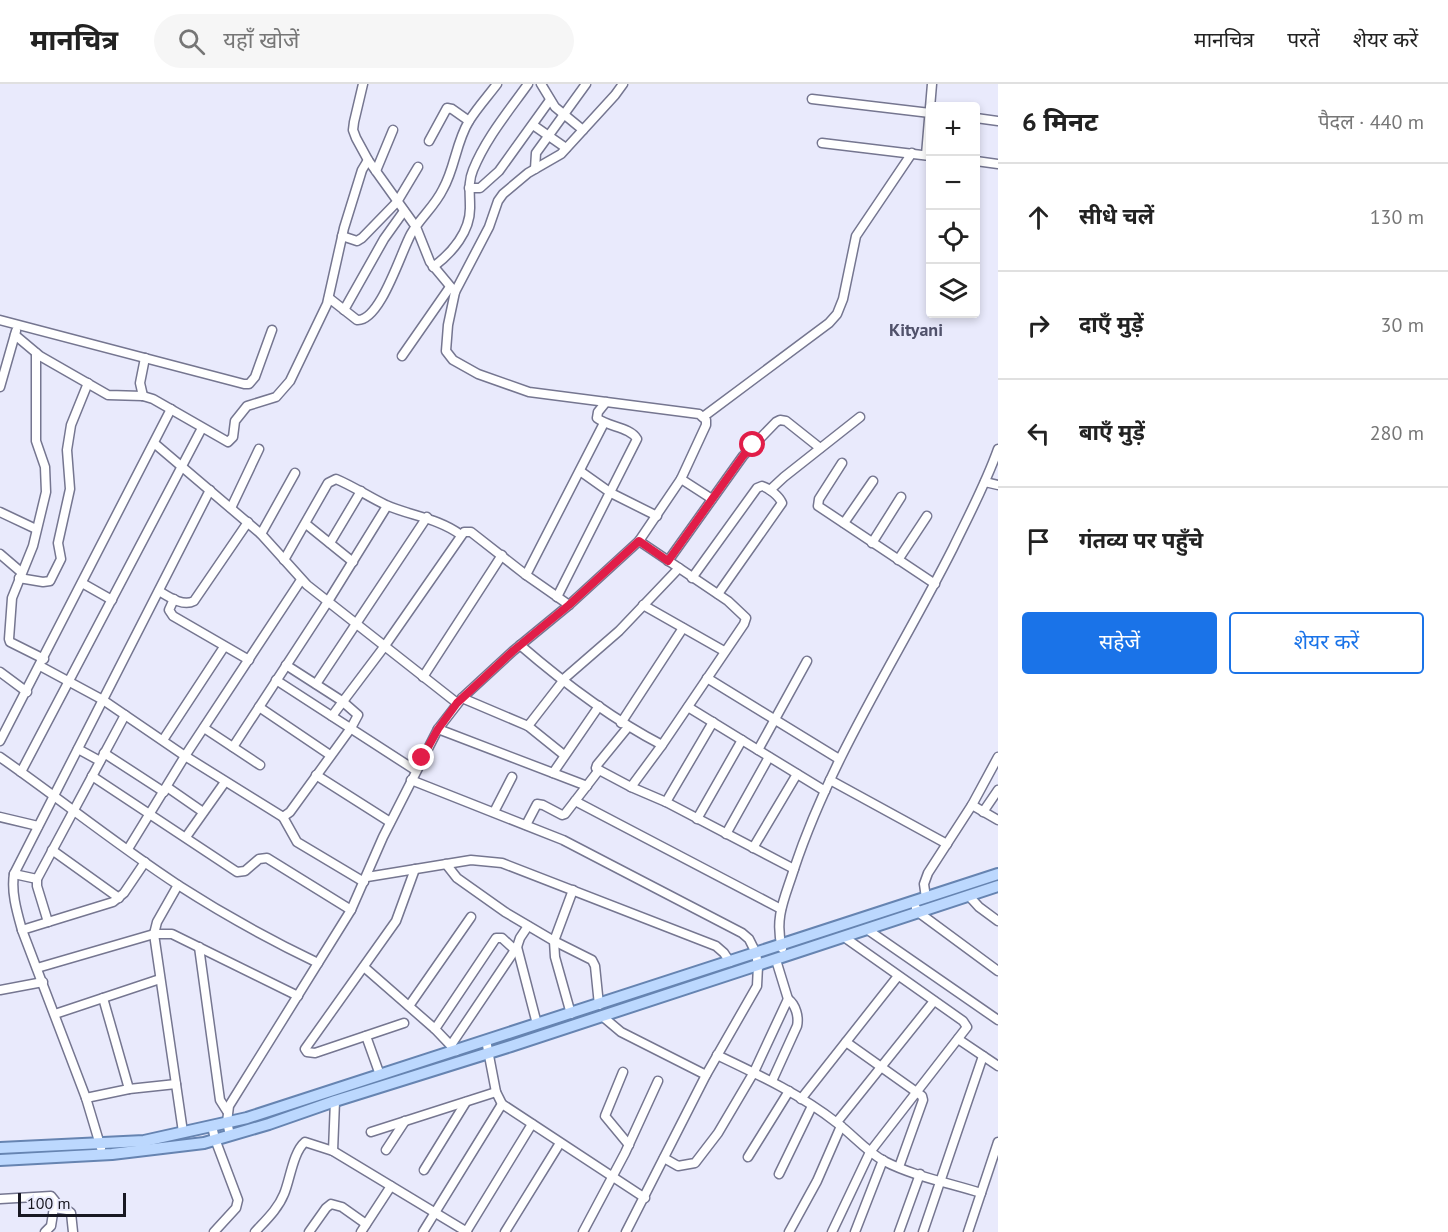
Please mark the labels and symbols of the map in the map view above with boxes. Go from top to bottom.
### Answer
district label: Kityani [889,318,943,341]
route start [739,431,765,457]
route end [408,744,434,770]
scale bar [18,1190,126,1218]

